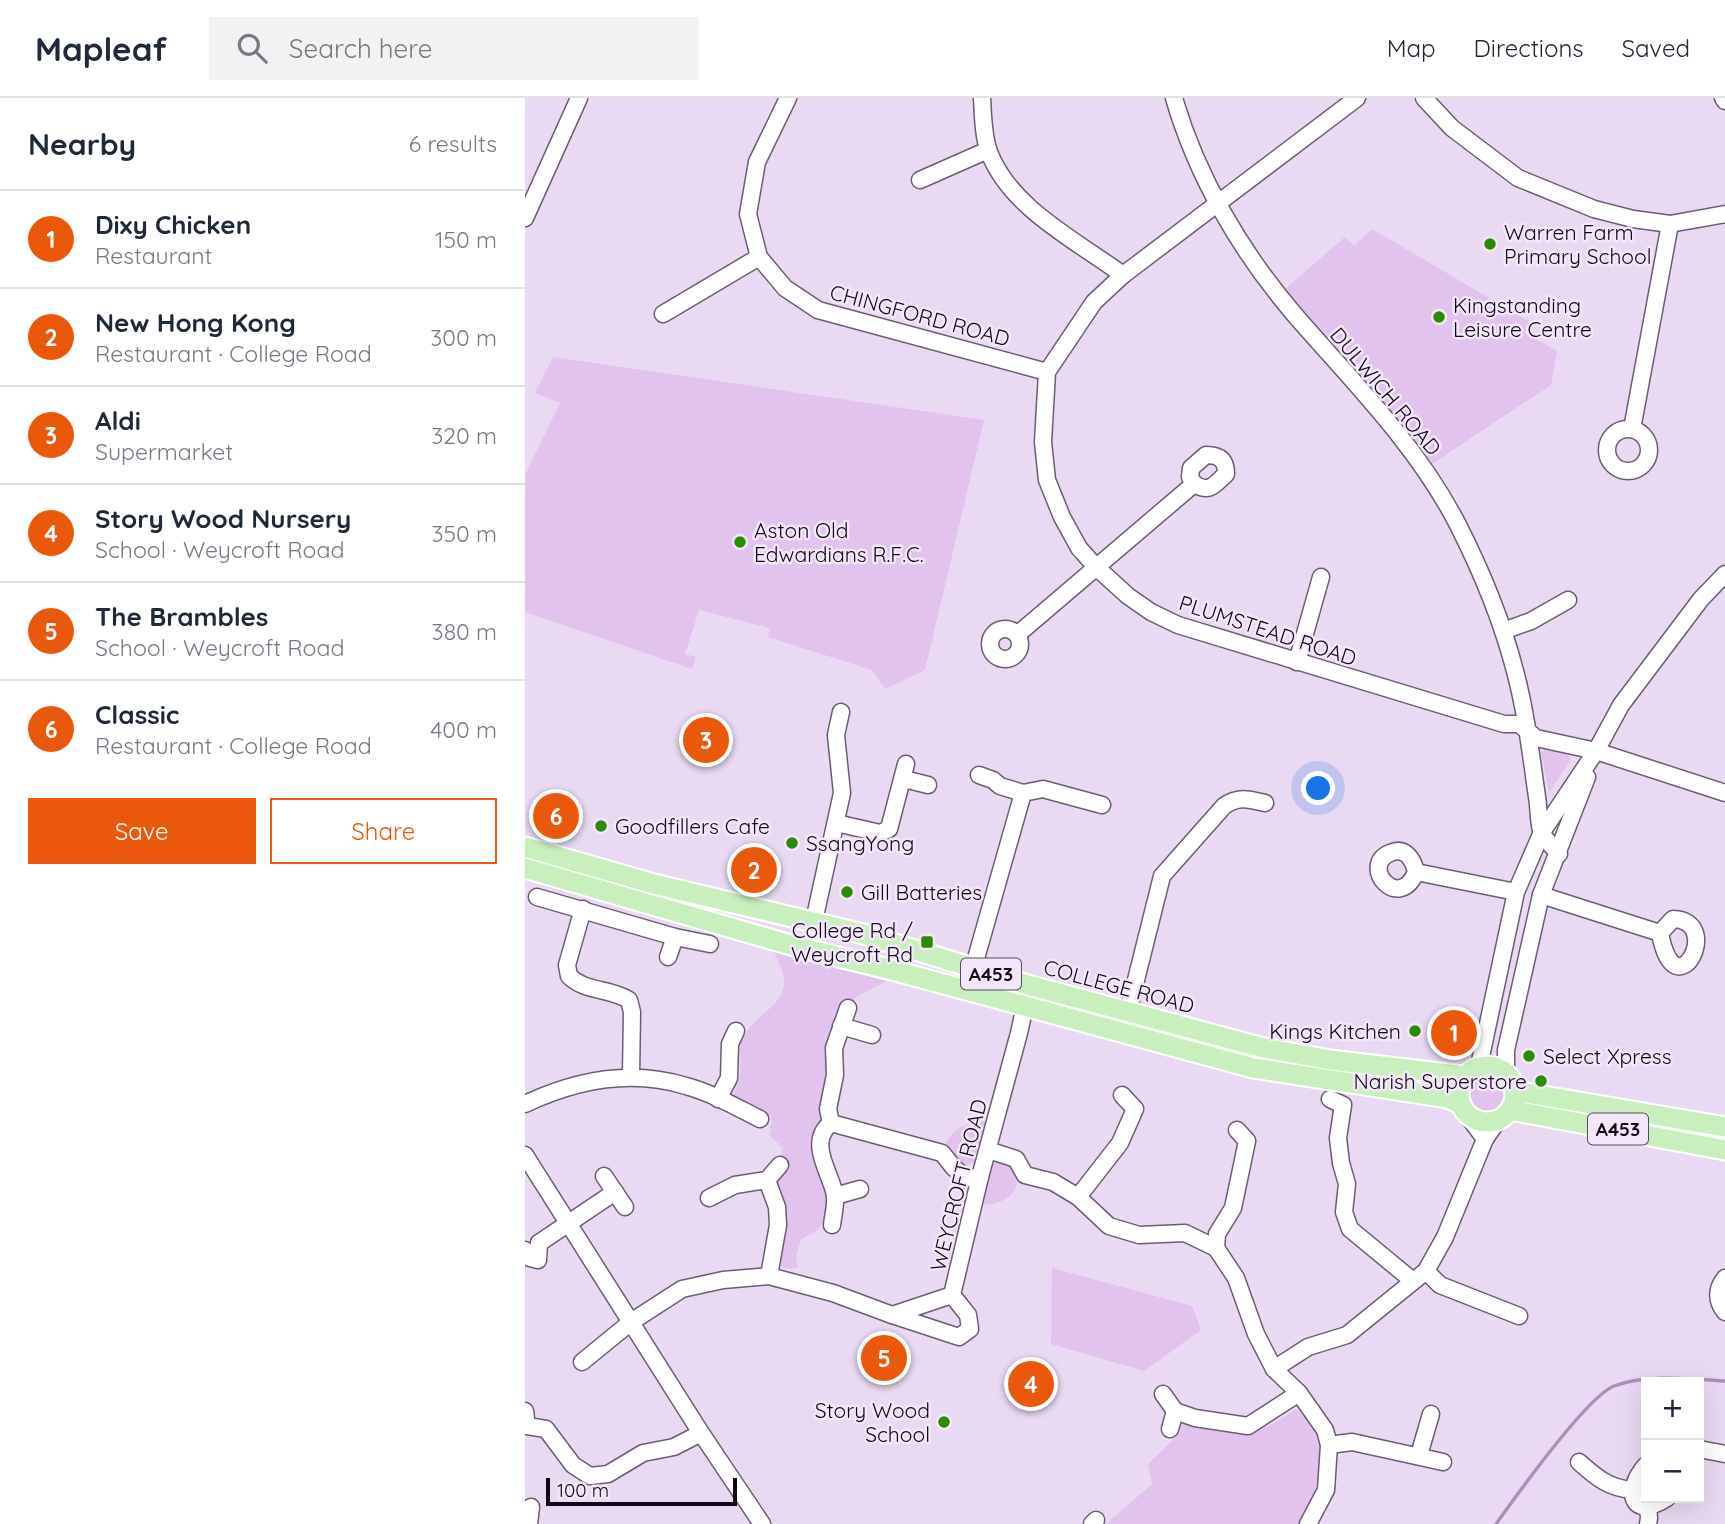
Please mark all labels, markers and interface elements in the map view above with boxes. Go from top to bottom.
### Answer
search box [209,17,699,80]
text: Mapleaf [35,28,167,69]
icon: search [233,29,271,67]
text: Search here [289,32,432,65]
text: Map [1387,33,1436,63]
text: Directions [1474,33,1584,63]
text: Saved [1622,33,1690,63]
text: Nearby [28,125,136,163]
text: 6 results [409,129,497,158]
text: Dixy Chicken [95,208,251,241]
place label: Warren Farm Primary School [1504,219,1652,269]
text: 1 [47,225,55,254]
text: 150 m [435,225,497,254]
marker: Warren Farm Primary School [1482,236,1498,252]
text: Restaurant [95,241,212,270]
street label: CHINGFORD ROAD [827,278,1013,352]
place label: Kingstanding Leisure Centre [1453,292,1592,342]
text: New Hong Kong [95,306,296,339]
marker: Kingstanding Leisure Centre [1431,309,1447,325]
street label: DULWICH ROAD [1325,322,1447,460]
text: 2 [44,323,58,352]
text: 300 m [430,323,497,352]
text: Restaurant · College Road [95,339,372,368]
text: Aldi [95,404,141,437]
text: 3 [45,421,57,450]
text: 320 m [431,421,497,450]
text: Supermarket [95,437,233,466]
text: Story Wood Nursery [95,502,351,535]
place label: Aston Old Edwardians R.F.C. [754,517,924,567]
text: 4 [44,519,58,548]
text: 350 m [431,519,497,548]
marker: Aston Old Edwardians R.F.C. [732,534,748,550]
text: School · Weycroft Road [95,535,344,564]
street label: PLUMSTEAD ROAD [1176,589,1360,671]
text: The Brambles [95,600,268,633]
text: 5 [44,617,58,646]
text: 380 m [432,617,497,646]
text: School · Weycroft Road [95,633,344,662]
text: Classic [95,698,179,731]
pin: 3 [683,714,729,766]
text: 6 [45,715,57,744]
text: 400 m [430,715,497,744]
text: Restaurant · College Road [95,731,372,760]
your location [1301,771,1335,805]
pin: 6 [533,790,579,842]
button: Save [28,798,256,864]
button: Share [270,798,497,864]
place label: Goodfillers Cafe [615,813,770,839]
marker: Goodfillers Cafe [593,818,609,834]
place label: SsangYong [806,830,914,856]
marker: SsangYong [784,835,800,851]
pin: 2 [731,844,777,896]
place label: Gill Batteries [861,879,982,905]
marker: Gill Batteries [839,884,855,900]
place label: College Rd / Weycroft Rd [791,917,913,967]
marker: College Rd / Weycroft Rd [919,934,935,950]
street label: COLLEGE ROAD [1041,953,1197,1019]
road number: A453 [961,958,1021,989]
pin: 1 [1431,1007,1477,1059]
place label: Kings Kitchen [1269,1018,1401,1044]
marker: Kings Kitchen [1407,1023,1423,1039]
place label: Select Xpress [1543,1043,1672,1069]
marker: Select Xpress [1521,1048,1537,1064]
place label: Narish Superstore [1353,1068,1527,1094]
marker: Narish Superstore [1533,1073,1549,1089]
street label: WEYCROFT ROAD [924,1096,992,1274]
road number: A453 [1588,1113,1648,1144]
pin: 5 [861,1332,907,1384]
pin: 4 [1008,1358,1054,1410]
map controls [1641,1377,1704,1503]
button: + [1641,1377,1704,1440]
place label: Story Wood School [815,1397,930,1447]
marker: Story Wood School [936,1414,952,1430]
button: − [1641,1440,1704,1503]
scale bar [546,1475,737,1507]
text: 100 m [557,1478,609,1502]

